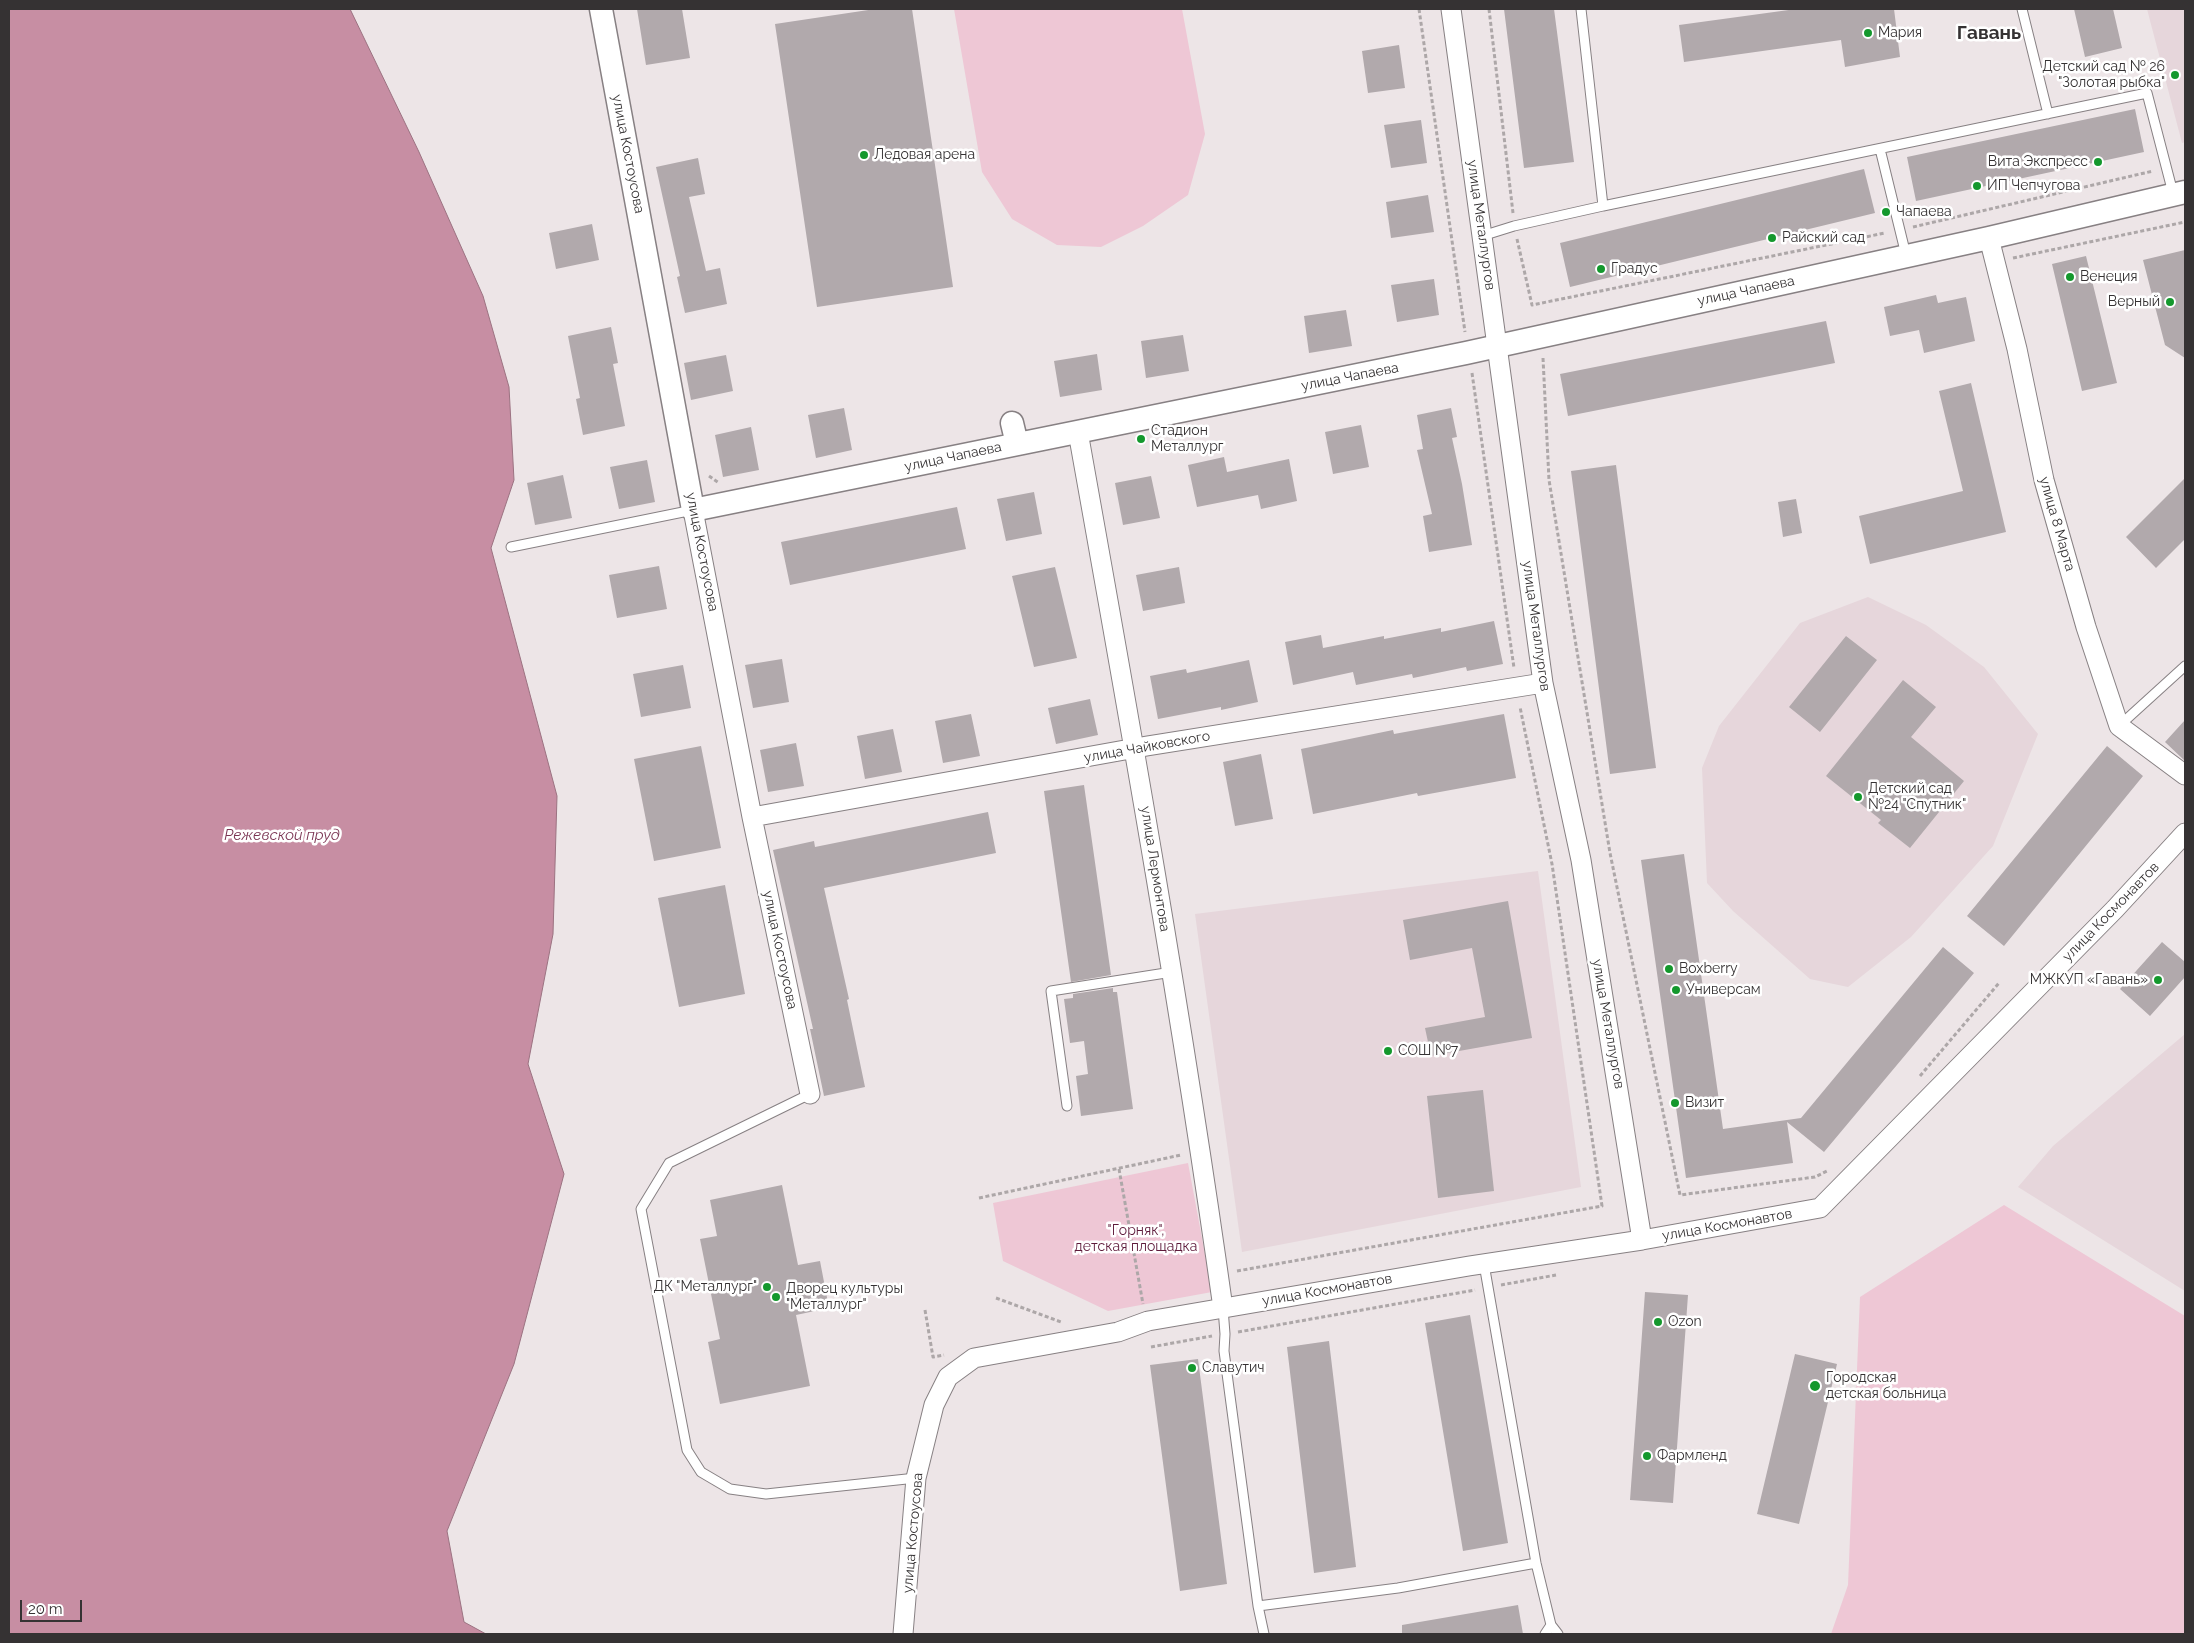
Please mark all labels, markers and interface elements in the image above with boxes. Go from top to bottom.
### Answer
district label: Гавань [1957,22,2021,44]
place label: Мария [1878,25,1922,41]
marker: Мария [1862,27,1874,39]
place label: Детский сад № 26 "Золотая рыбка" [2042,59,2165,92]
marker: Детский сад № 26 "Золотая рыбка" [2169,69,2181,81]
street label: улица Костоусова [608,93,648,215]
place label: Ледовая арена [874,147,975,163]
marker: Ледовая арена [858,149,870,161]
place label: Вита Экспресс [1988,154,2088,170]
marker: Вита Экспресс [2092,156,2104,168]
street label: улица Металлургов [1464,159,1498,291]
place label: ИП Чепчугова [1987,178,2080,194]
marker: ИП Чепчугова [1971,180,1983,192]
place label: Чапаева [1896,204,1952,220]
marker: Чапаева [1880,206,1892,218]
place label: Райский сад [1782,230,1865,246]
marker: Райский сад [1766,232,1778,244]
place label: Градус [1611,261,1658,277]
marker: Градус [1595,263,1607,275]
place label: Венеция [2080,269,2138,285]
marker: Венеция [2064,271,2076,283]
street label: улица Чапаева [1696,273,1796,309]
place label: Верный [2108,294,2160,310]
marker: Верный [2164,296,2176,308]
street label: улица Чапаева [1300,359,1400,395]
place label: Стадион Металлург [1151,423,1223,456]
marker: Стадион Металлург [1135,433,1147,445]
street label: улица Чапаева [903,439,1003,475]
street label: улица 8 Марта [2035,475,2079,573]
street label: улица Костоусова [682,491,722,613]
street label: улица Металлургов [1519,560,1553,692]
street label: улица Чайковского [1083,728,1211,766]
place label: Детский сад №24 "Спутник" [1868,781,1966,814]
marker: Детский сад №24 "Спутник" [1852,791,1864,803]
street label: улица Лермонтова [1137,805,1173,933]
water label: Режевской пруд [224,826,340,844]
street label: улица Космонавтов [2059,859,2163,965]
street label: улица Костоусова [759,889,801,1011]
street label: улица Металлургов [1588,958,1628,1090]
place label: Boxberry [1679,961,1738,977]
marker: Boxberry [1663,963,1675,975]
place label: МЖКУП «Гавань» [2030,972,2148,988]
marker: МЖКУП «Гавань» [2152,974,2164,986]
place label: Универсам [1686,982,1761,998]
marker: Универсам [1670,984,1682,996]
place label: СОШ №7 [1398,1043,1458,1059]
marker: СОШ №7 [1382,1045,1394,1057]
place label: Визит [1685,1095,1724,1111]
marker: Визит [1669,1097,1681,1109]
street label: улица Космонавтов [1661,1205,1793,1245]
park label: "Горняк", детская площадка [1075,1223,1197,1256]
street label: улица Космонавтов [1261,1270,1393,1310]
place label: ДК "Металлург" [653,1279,757,1295]
marker: ДК "Металлург" [761,1281,773,1293]
place label: Дворец культуры "Металлург" [786,1281,903,1314]
marker: Дворец культуры "Металлург" [770,1291,782,1303]
place label: Ozon [1668,1314,1702,1330]
marker: Ozon [1652,1316,1664,1328]
place label: Славутич [1202,1360,1264,1376]
marker: Славутич [1186,1362,1198,1374]
place label: Городская детская больница [1826,1370,1946,1402]
marker: Городская детская больница [1808,1379,1822,1393]
place label: Фармленд [1657,1448,1727,1464]
marker: Фармленд [1641,1450,1653,1462]
street label: улица Костоусова [899,1472,927,1594]
scale bar [22,1590,85,1622]
text: 20 m [28,1600,63,1618]

